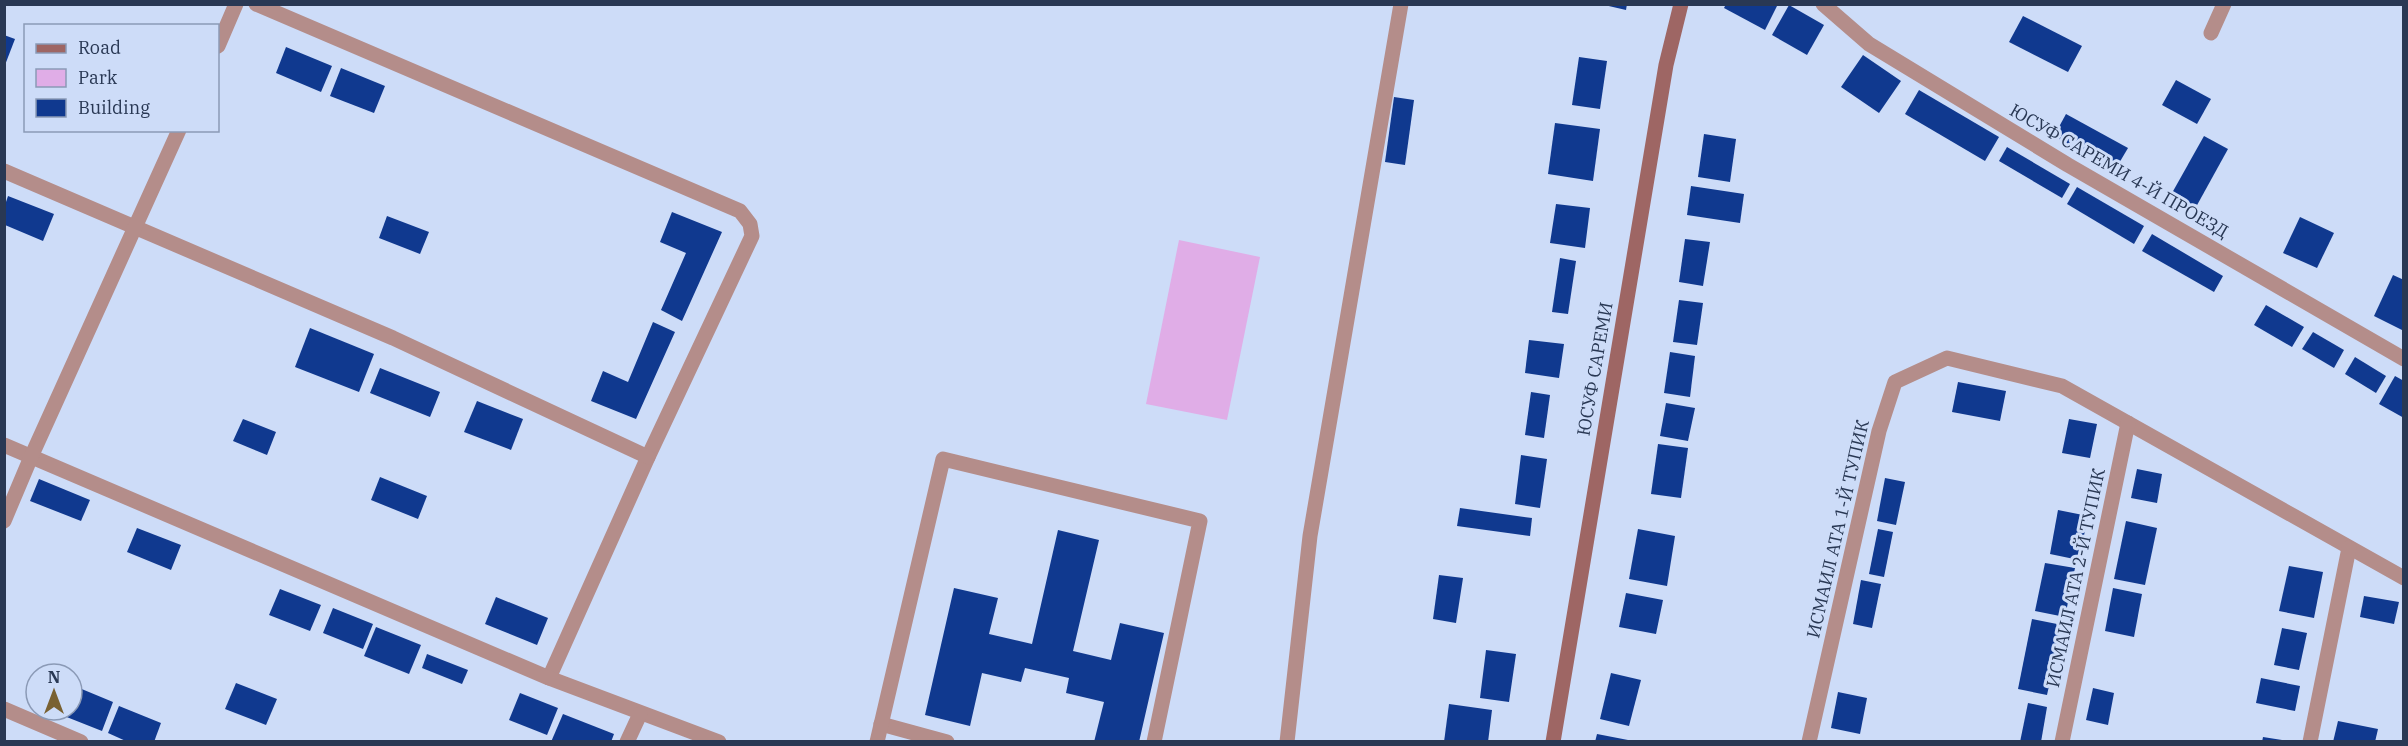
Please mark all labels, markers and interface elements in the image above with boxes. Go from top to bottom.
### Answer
legend [24,24,219,132]
text: Road [78,36,121,59]
text: Park [78,66,118,89]
text: Building [78,96,150,119]
street label: ЮСУФ САРЕМИ 4-Й ПРОЕЗД [2006,98,2233,243]
street label: ЮСУФ САРЕМИ [1571,300,1618,438]
street label: ИСМАИЛ АТА 1-Й ТУПИК [1801,417,1874,640]
street label: ИСМАИЛ АТА 2-Й ТУПИК [2041,466,2110,690]
north arrow [24,662,84,722]
text: N [48,667,60,687]

